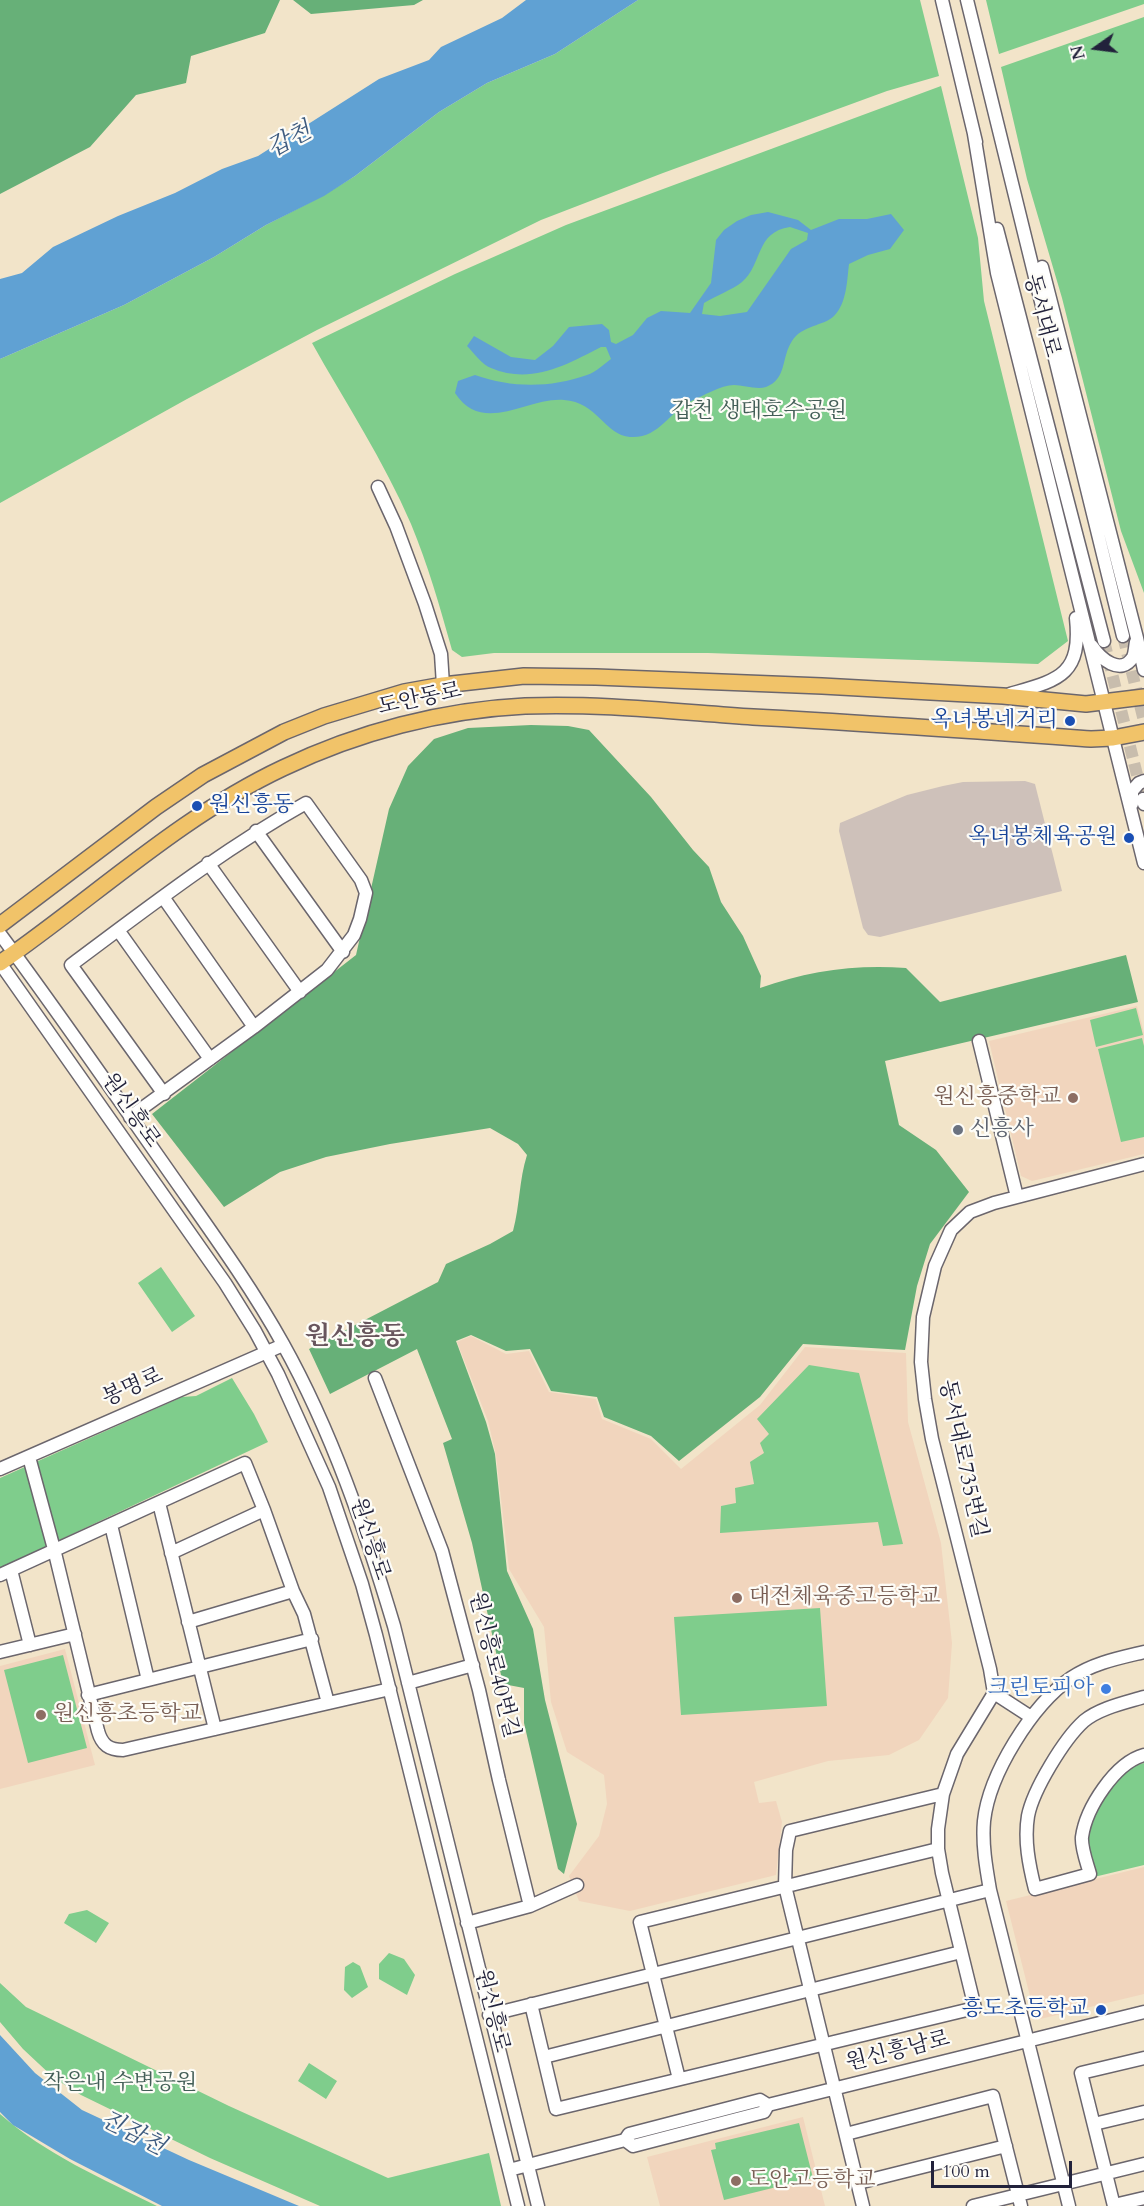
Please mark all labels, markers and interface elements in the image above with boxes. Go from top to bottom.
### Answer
north arrow [1066,18,1126,78]
text: N [1066,43,1091,62]
water label: 갑천 [263,117,317,165]
street label: 동서대로 [1017,272,1065,360]
park label: 갑천 생태호수공원 [671,399,847,425]
street label: 도안동로 [376,678,464,722]
place label: 옥녀봉네거리 [930,708,1058,734]
marker: 옥녀봉네거리 [1063,714,1077,728]
place label: 원신흥동 [209,793,294,819]
marker: 원신흥동 [190,799,204,813]
place label: 옥녀봉체육공원 [968,825,1117,851]
marker: 옥녀봉체육공원 [1122,831,1136,845]
street label: 원신흥로 [95,1069,165,1153]
place label: 원신흥중학교 [933,1085,1061,1111]
marker: 원신흥중학교 [1066,1091,1080,1105]
place label: 신흥사 [970,1117,1034,1143]
marker: 신흥사 [951,1123,965,1137]
district label: 원신흥동 [305,1322,405,1354]
street label: 봉명로 [99,1363,167,1413]
street label: 동서대로735번길 [932,1377,992,1541]
street label: 원신흥로 [343,1494,395,1584]
place label: 대전체육중고등학교 [749,1585,940,1611]
street label: 원신흥로40번길 [462,1589,524,1741]
marker: 대전체육중고등학교 [730,1591,744,1605]
place label: 크린토피아 [988,1676,1094,1702]
marker: 크린토피아 [1099,1682,1113,1696]
place label: 원신흥초등학교 [53,1702,202,1728]
marker: 원신흥초등학교 [34,1708,48,1722]
street label: 원신흥로 [468,1967,514,2055]
place label: 흥도초등학교 [961,1997,1089,2023]
marker: 흥도초등학교 [1094,2003,1108,2017]
street label: 원신흥남로 [843,2026,953,2078]
park label: 작은내 수변공원 [43,2071,197,2097]
water label: 진잠천 [94,2105,170,2163]
scale bar [934,2149,1075,2187]
text: 100 m [942,2159,990,2184]
place label: 도안고등학교 [748,2168,876,2194]
marker: 도안고등학교 [729,2174,743,2188]

